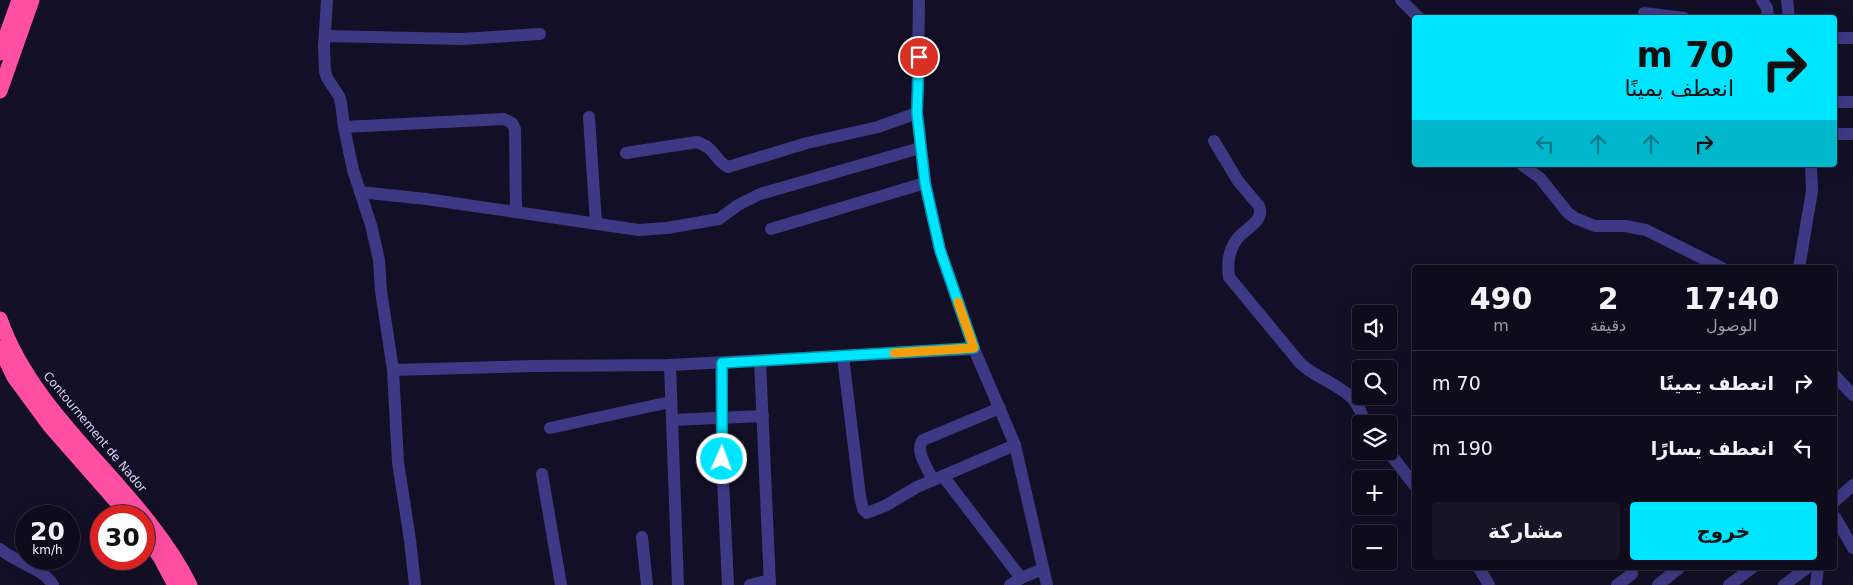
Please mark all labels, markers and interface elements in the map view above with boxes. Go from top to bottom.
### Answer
text: 70 m [1637,35,1734,75]
icon: right [1752,35,1817,100]
pin [898,36,940,78]
icon: arrive [905,43,933,71]
text: انعطف يمينًا [1625,76,1734,101]
icon: left [1531,130,1559,158]
icon: ahead [1584,130,1612,158]
icon: ahead [1637,130,1665,158]
icon: right [1690,130,1718,158]
text: 490 [1470,281,1532,316]
text: 2 [1598,281,1619,316]
text: 17:40 [1684,281,1779,316]
map controls [1352,305,1397,570]
button: sound [1352,305,1397,350]
text: m [1493,316,1509,335]
text: دقيقة [1590,316,1626,335]
text: الوصول [1706,316,1757,335]
button: search [1352,360,1397,405]
street label: Contournement de Nador [40,369,150,495]
icon: right [1789,369,1817,397]
text: 70 m [1432,372,1481,394]
text: انعطف يمينًا [1659,372,1774,394]
button: layers [1352,415,1397,460]
position arrow [695,432,747,484]
icon: left [1789,434,1817,462]
text: 190 m [1432,437,1493,459]
text: انعطف يسارًا [1651,437,1774,459]
button: + [1352,470,1397,515]
button: مشاركة [1432,502,1620,560]
button: خروج [1630,502,1817,560]
speed limit sign: 30 [90,505,155,570]
text: 20 [30,517,65,546]
button: − [1352,525,1397,570]
text: km/h [32,543,63,557]

